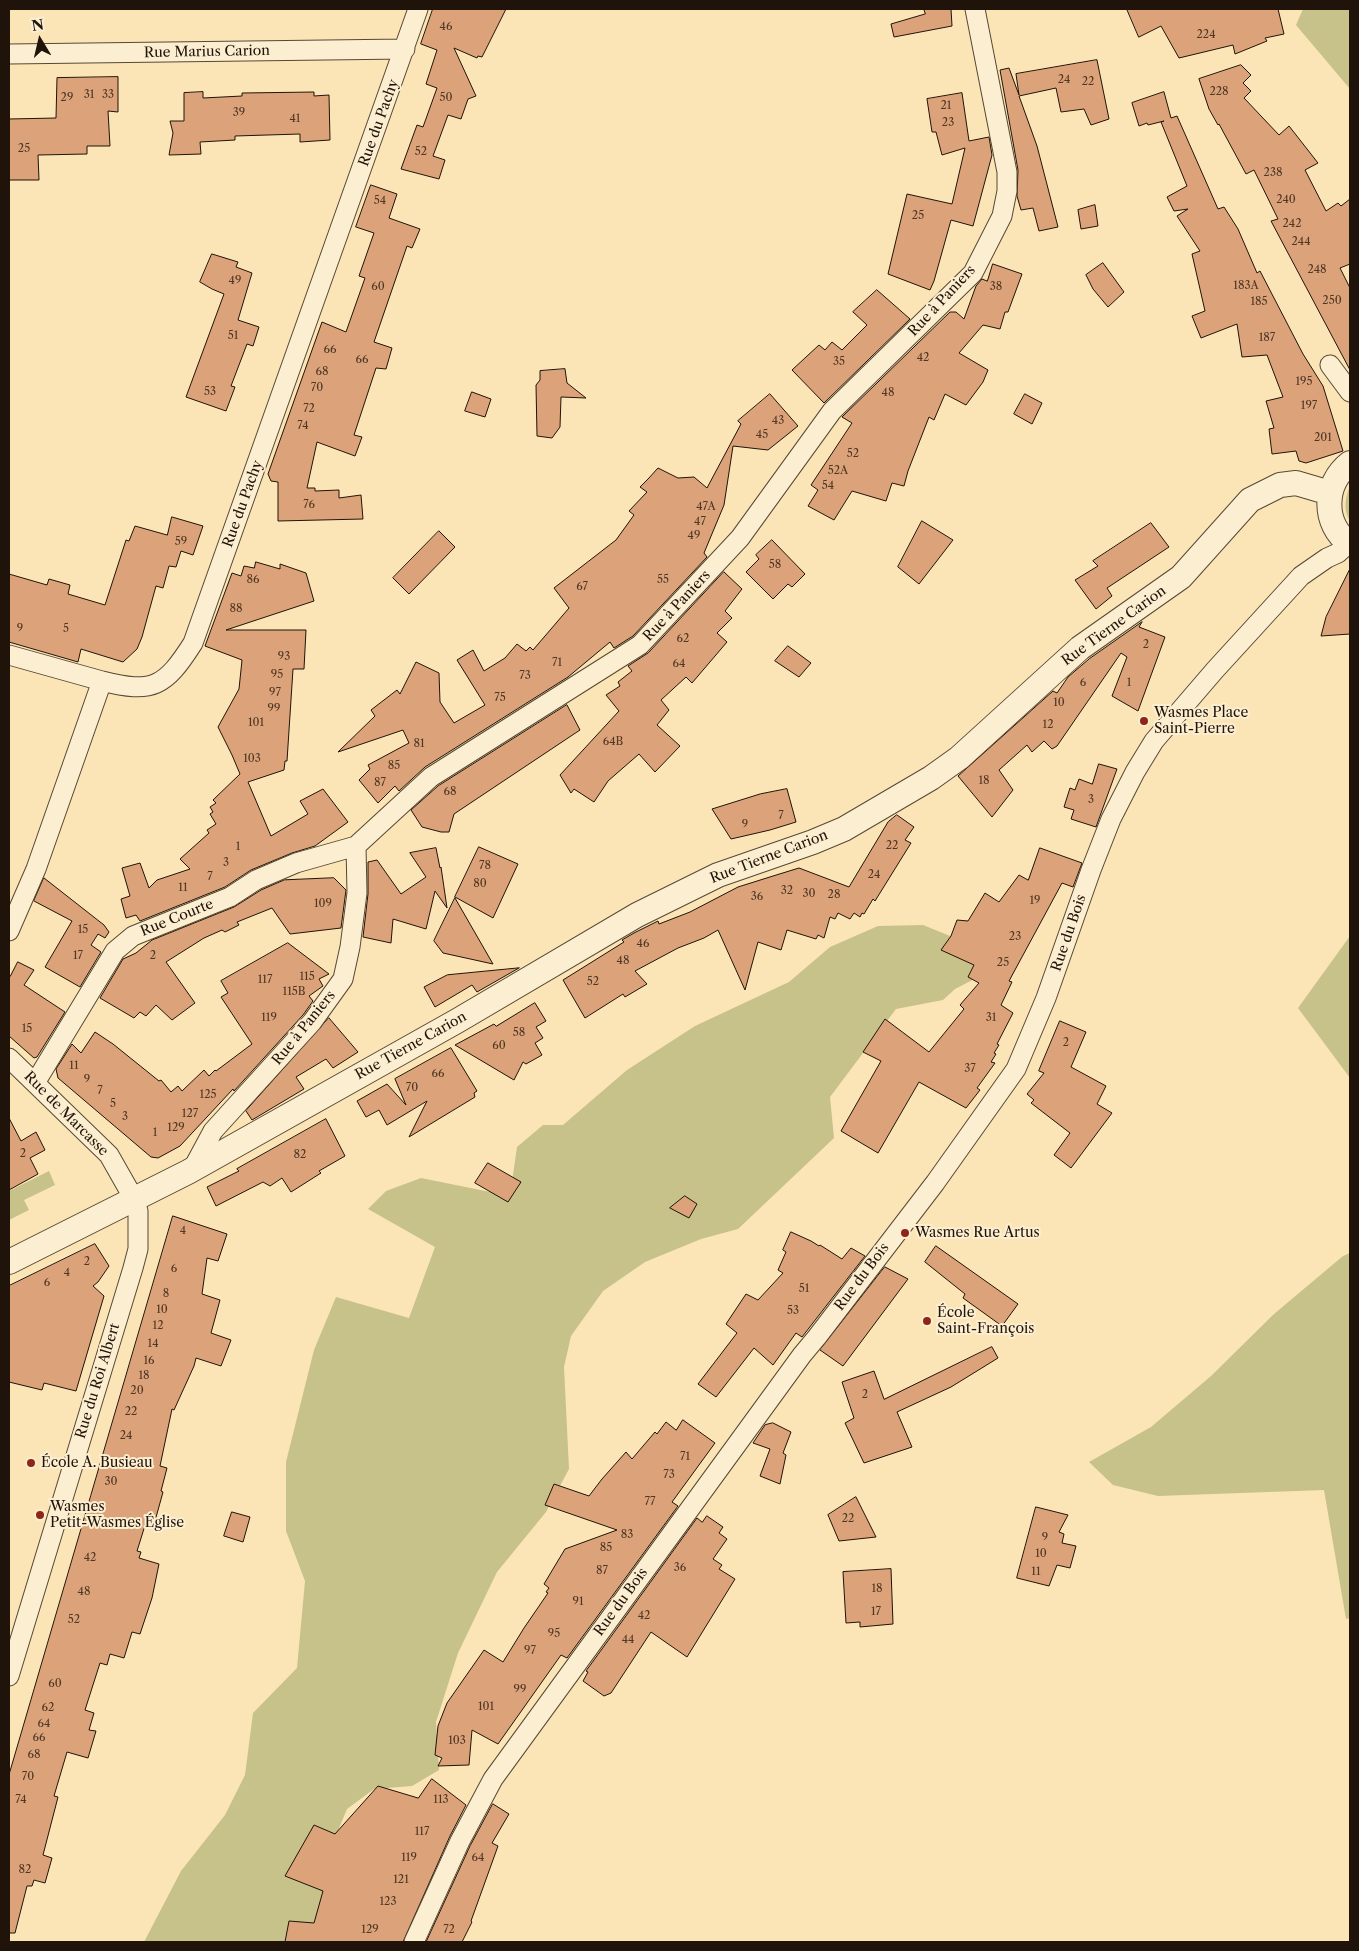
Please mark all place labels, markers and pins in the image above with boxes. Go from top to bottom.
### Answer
place label: Wasmes Place Saint-Pierre [1154,705,1248,738]
marker: Wasmes Place Saint-Pierre [1138,715,1150,727]
place label: Wasmes Rue Artus [915,1225,1040,1241]
marker: Wasmes Rue Artus [899,1227,911,1239]
place label: École Saint-François [937,1305,1034,1338]
marker: École Saint-François [921,1315,933,1327]
place label: École A. Busieau [41,1455,153,1471]
marker: École A. Busieau [25,1457,37,1469]
place label: Wasmes Petit-Wasmes Église [50,1499,184,1531]
marker: Wasmes Petit-Wasmes Église [34,1509,46,1521]

